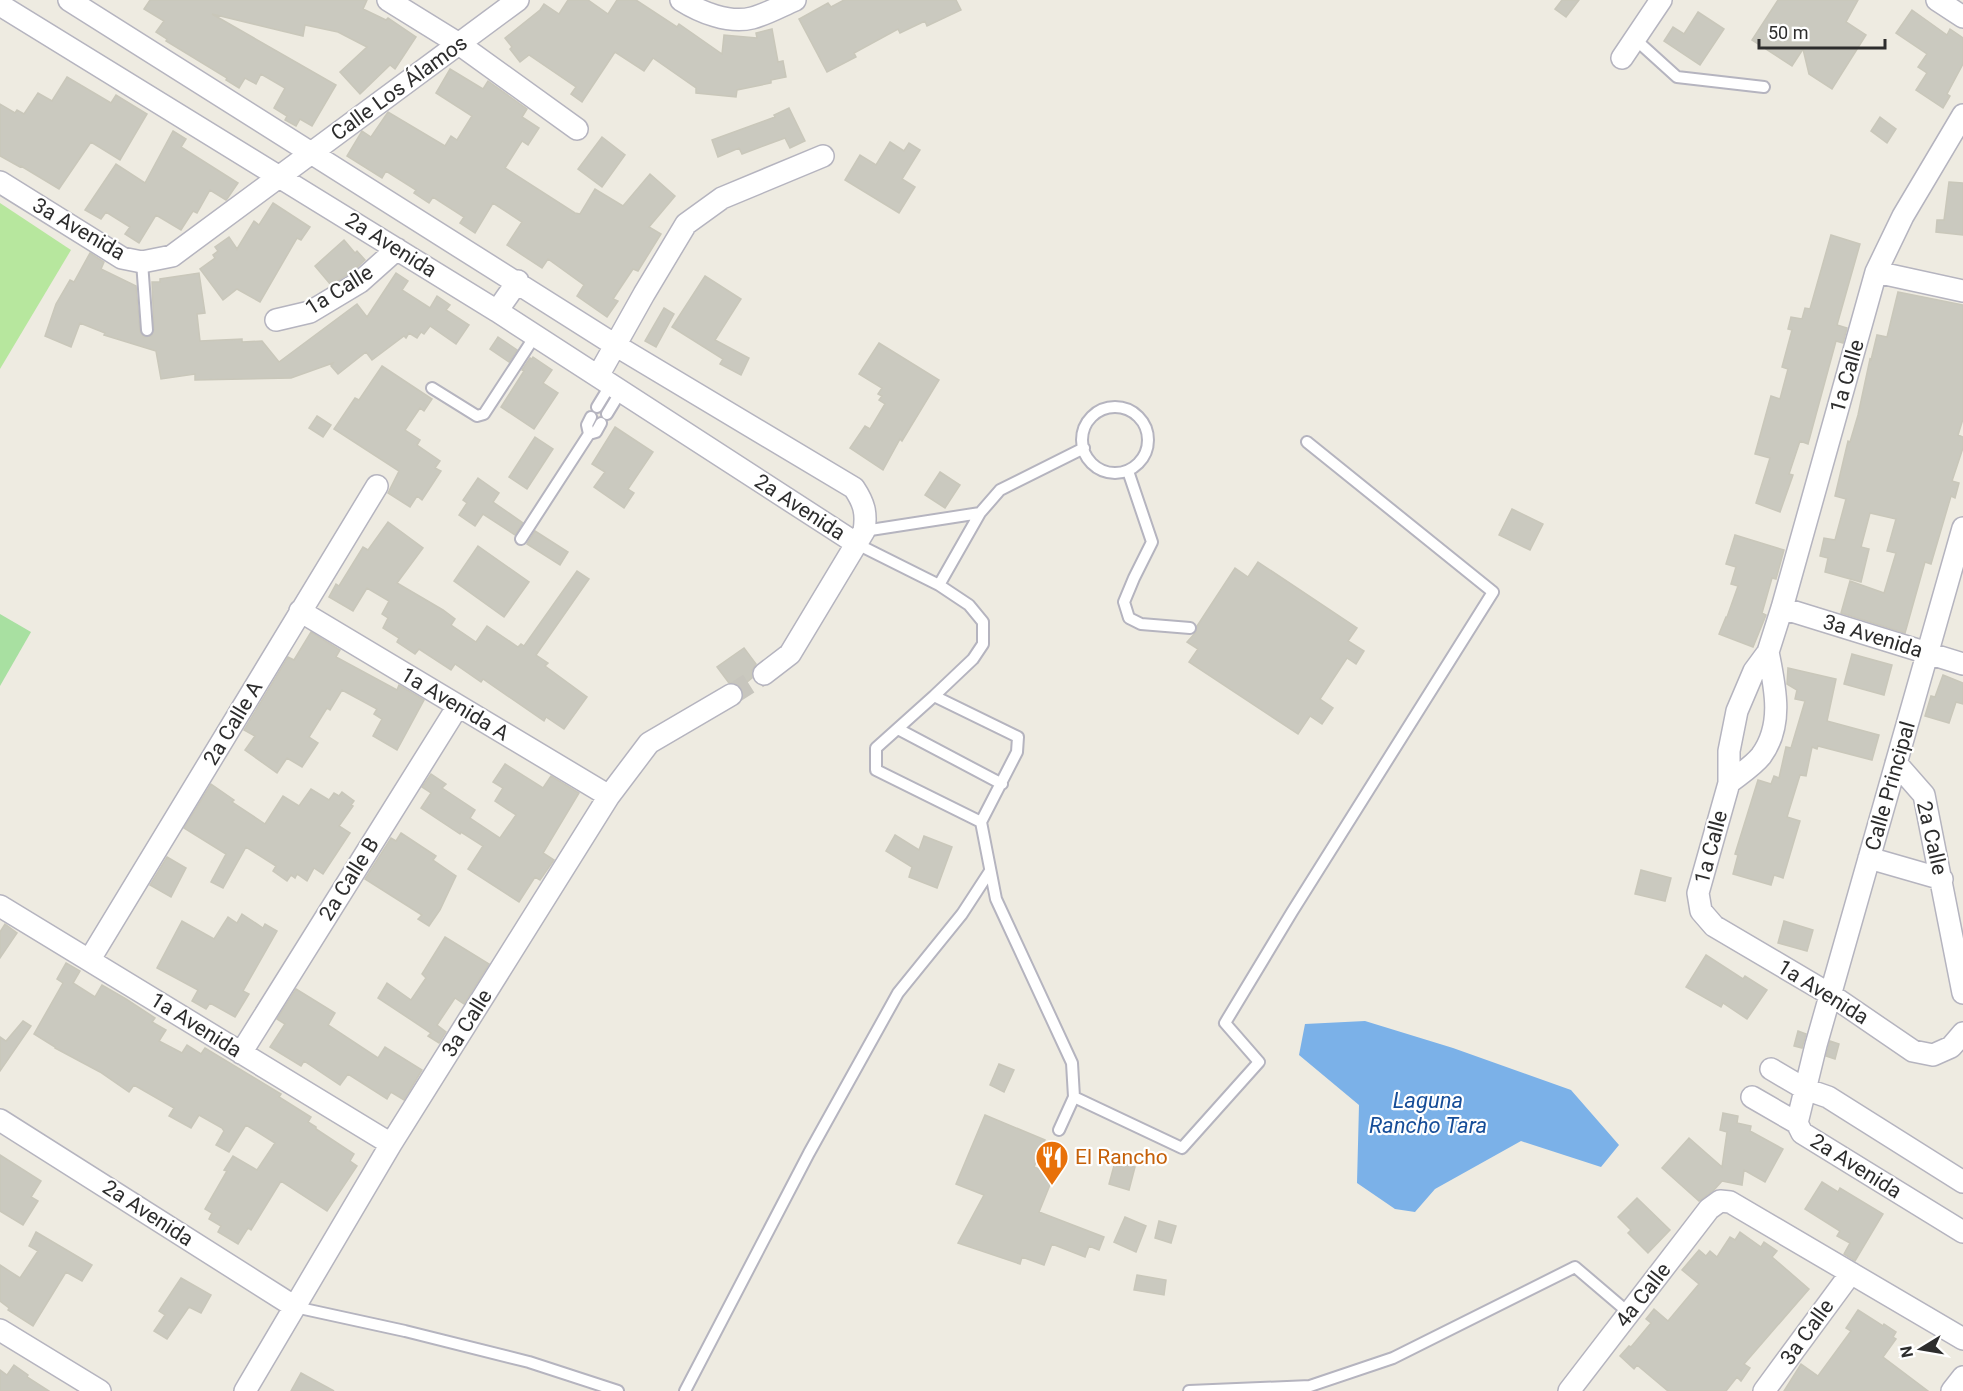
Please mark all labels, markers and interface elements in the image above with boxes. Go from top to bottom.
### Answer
scale bar [1759,12,1885,50]
text: 50 m [1768,22,1808,43]
street label: Calle Los Álamos [326,31,472,145]
street label: 3a Avenida [29,193,129,265]
street label: 2a Avenida [341,208,441,282]
street label: 1a Calle [301,260,377,320]
street label: 1a Calle [1825,337,1869,415]
street label: 2a Avenida [750,469,850,545]
street label: 3a Avenida [1820,610,1926,662]
street label: 1a Avenida A [397,662,514,746]
street label: 2a Calle A [199,676,268,769]
street label: Calle Principal [1860,719,1920,853]
street label: 2a Calle [1912,799,1952,877]
street label: 1a Calle [1690,808,1732,886]
street label: 2a Calle B [314,833,384,925]
street label: 1a Avenida [1773,955,1873,1029]
street label: 3a Calle [437,985,497,1061]
street label: 1a Avenida [146,988,246,1062]
water label: Laguna Rancho Tara [1369,1088,1487,1138]
street label: 2a Avenida [1806,1129,1906,1203]
restaurant icon: El Rancho [1034,1139,1070,1186]
place label: El Rancho [1075,1145,1168,1169]
street label: 2a Avenida [98,1175,198,1251]
street label: 4a Calle [1610,1258,1676,1332]
street label: 3a Calle [1775,1295,1839,1369]
north arrow [1891,1319,1951,1379]
text: N [1896,1344,1917,1359]

